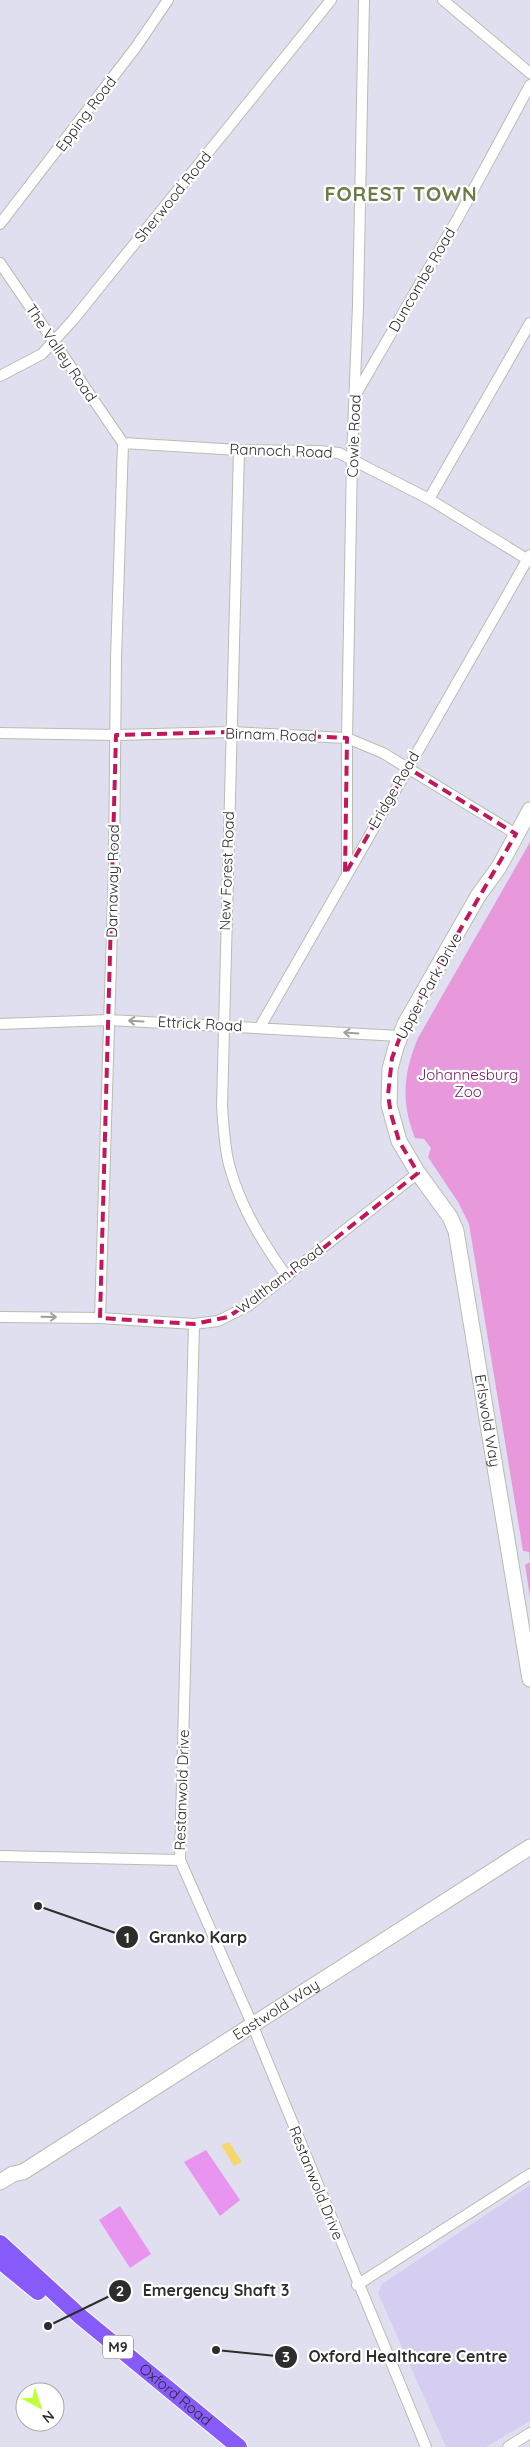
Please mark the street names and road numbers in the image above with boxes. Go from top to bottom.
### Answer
street label: Epping Road [51,72,120,155]
street label: Sherwood Road [130,147,215,246]
street label: Duncombe Road [384,224,459,335]
street label: The Valley Road [22,300,101,405]
street label: Cowie Road [343,394,364,478]
street label: Rannoch Road [229,439,333,462]
street label: Birnam Road [225,723,317,746]
street label: Eridge Road [364,748,423,832]
street label: New Forest Road [215,811,238,931]
street label: Darnaway Road [102,824,123,938]
street label: Upper Park Drive [391,929,466,1042]
street label: Ettrick Road [157,1012,243,1035]
street label: Waltham Road [232,1240,327,1318]
street label: Erlswold Way [471,1373,505,1468]
street label: Restanwold Drive [170,1729,193,1851]
street label: Eastwold Way [229,1975,323,2044]
street label: Restanwold Drive [285,2123,348,2243]
road number: M9 [103,2336,133,2358]
street label: Oxford Road [136,2359,216,2430]

